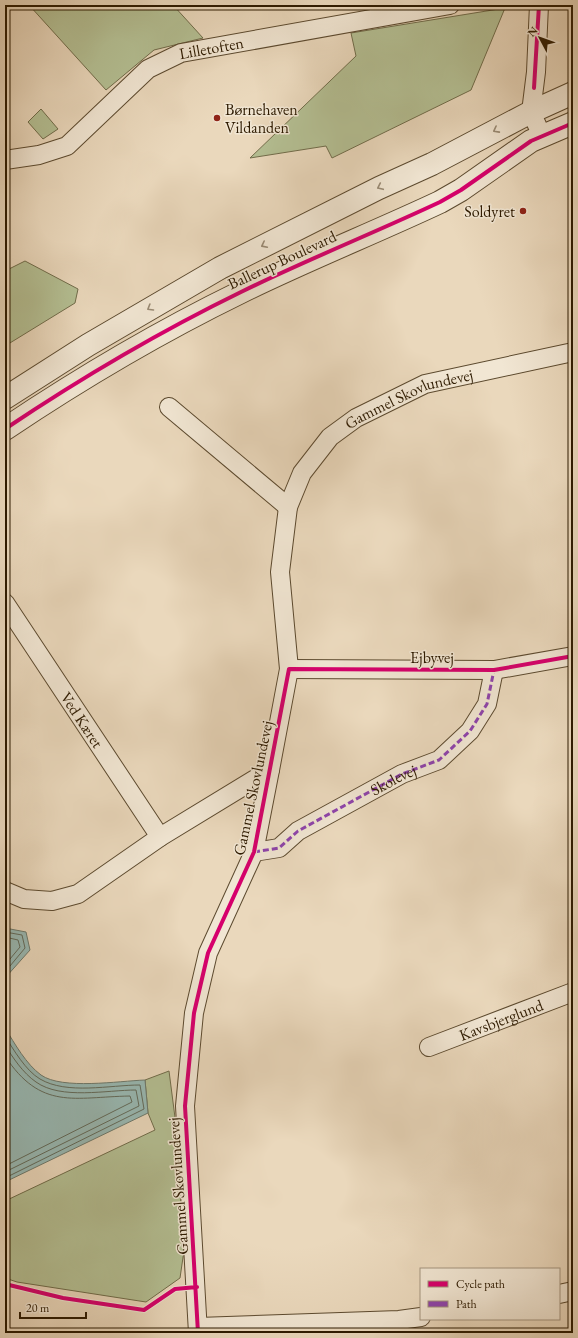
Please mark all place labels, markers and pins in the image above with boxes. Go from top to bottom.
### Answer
place label: Børnehaven Vildanden [225,99,298,138]
marker: Børnehaven Vildanden [212,113,222,123]
place label: Soldyret [464,201,515,222]
marker: Soldyret [518,206,528,216]

